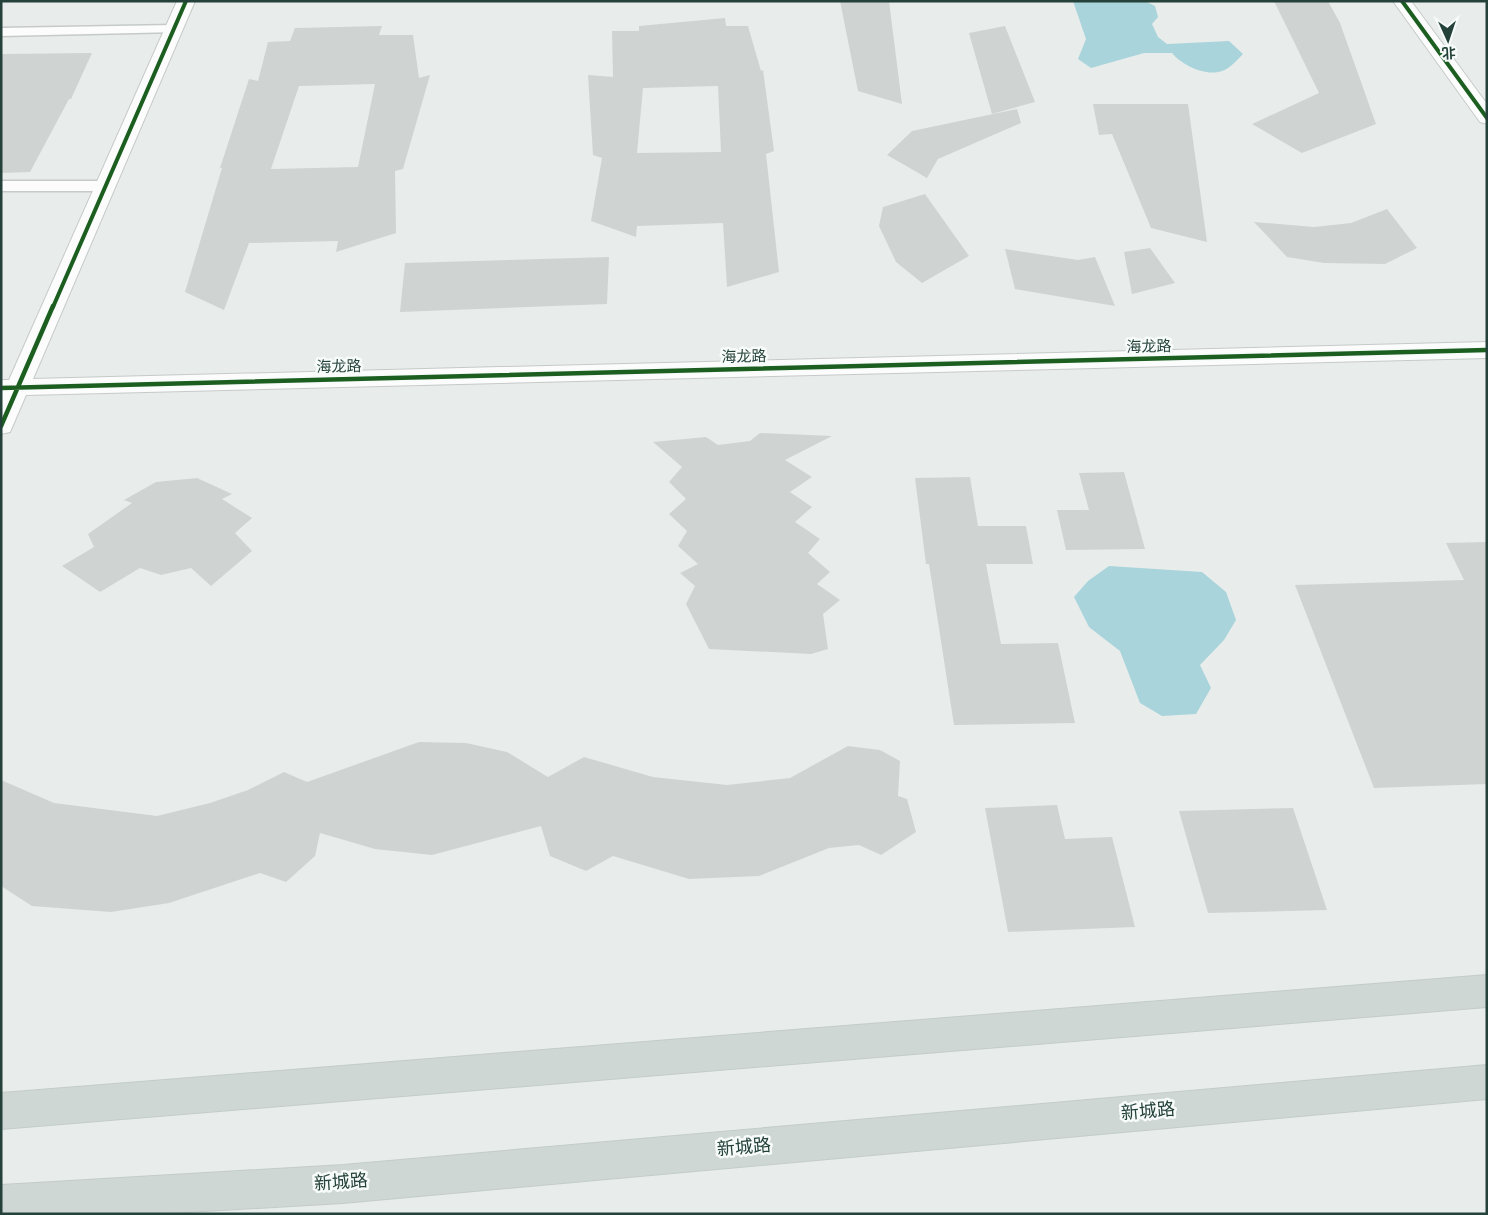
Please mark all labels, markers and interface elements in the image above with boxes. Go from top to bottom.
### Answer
north arrow [1423,15,1473,65]
text: 北 [1441,45,1456,60]
street label: 海龙路 [1126,337,1172,355]
street label: 海龙路 [721,347,767,365]
street label: 海龙路 [316,357,362,375]
street label: 新城路 [1120,1099,1176,1123]
street label: 新城路 [716,1135,772,1159]
street label: 新城路 [313,1170,369,1194]

